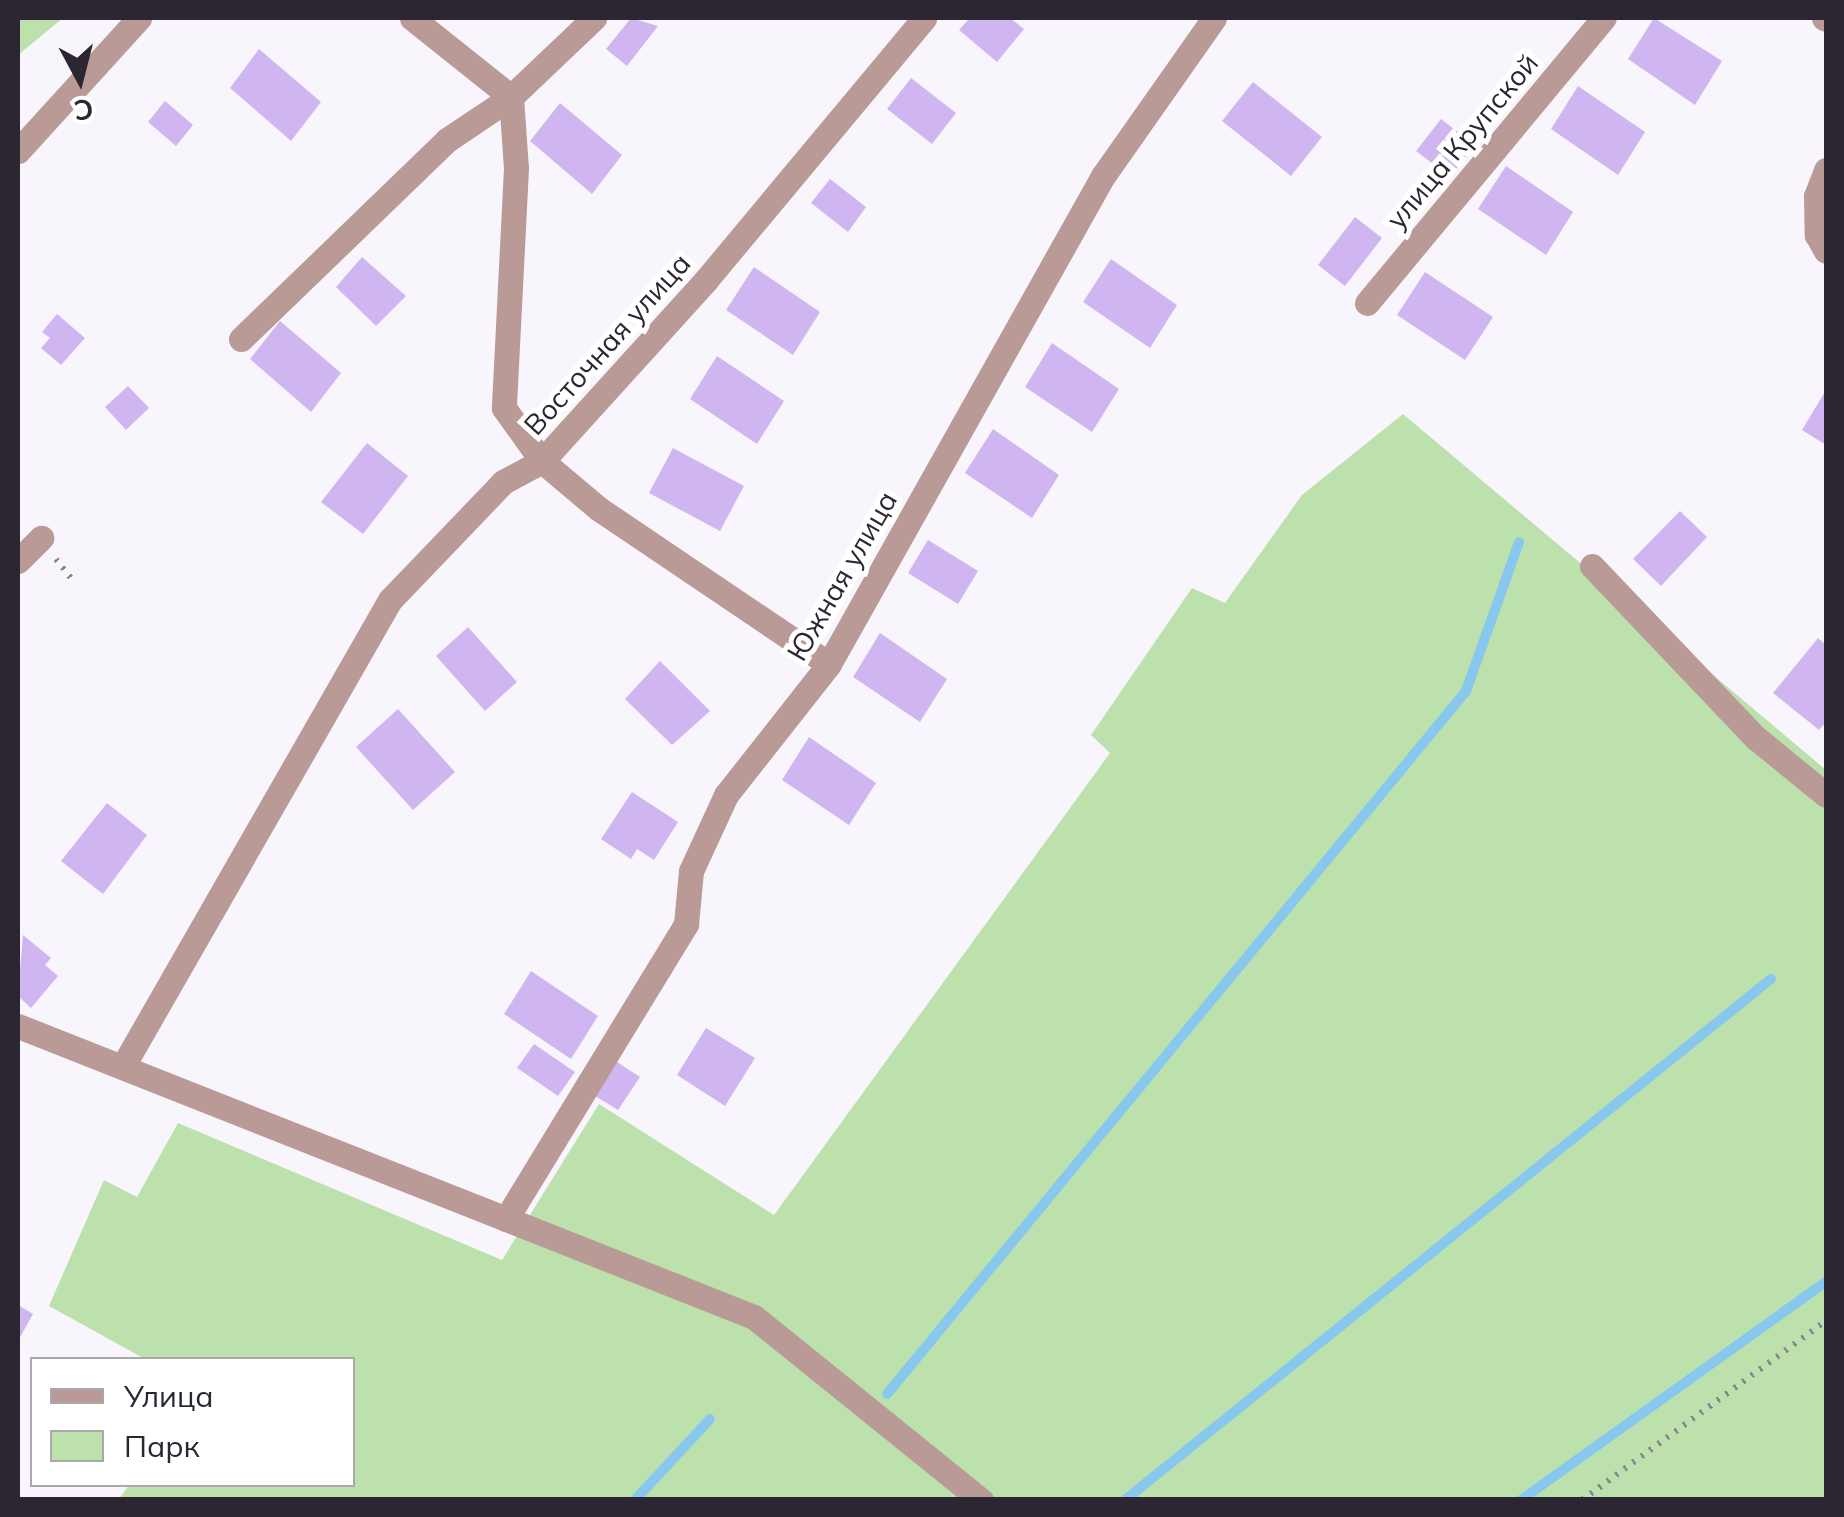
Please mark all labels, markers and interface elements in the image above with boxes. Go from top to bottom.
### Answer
north arrow [30,30,130,130]
street label: улица Крупской [1379,47,1545,235]
text: С [72,92,95,129]
street label: Восточная улица [517,246,697,442]
street label: Южная улица [780,485,904,667]
legend [30,1357,355,1487]
text: Улица [124,1377,214,1415]
text: Парк [124,1427,200,1465]

